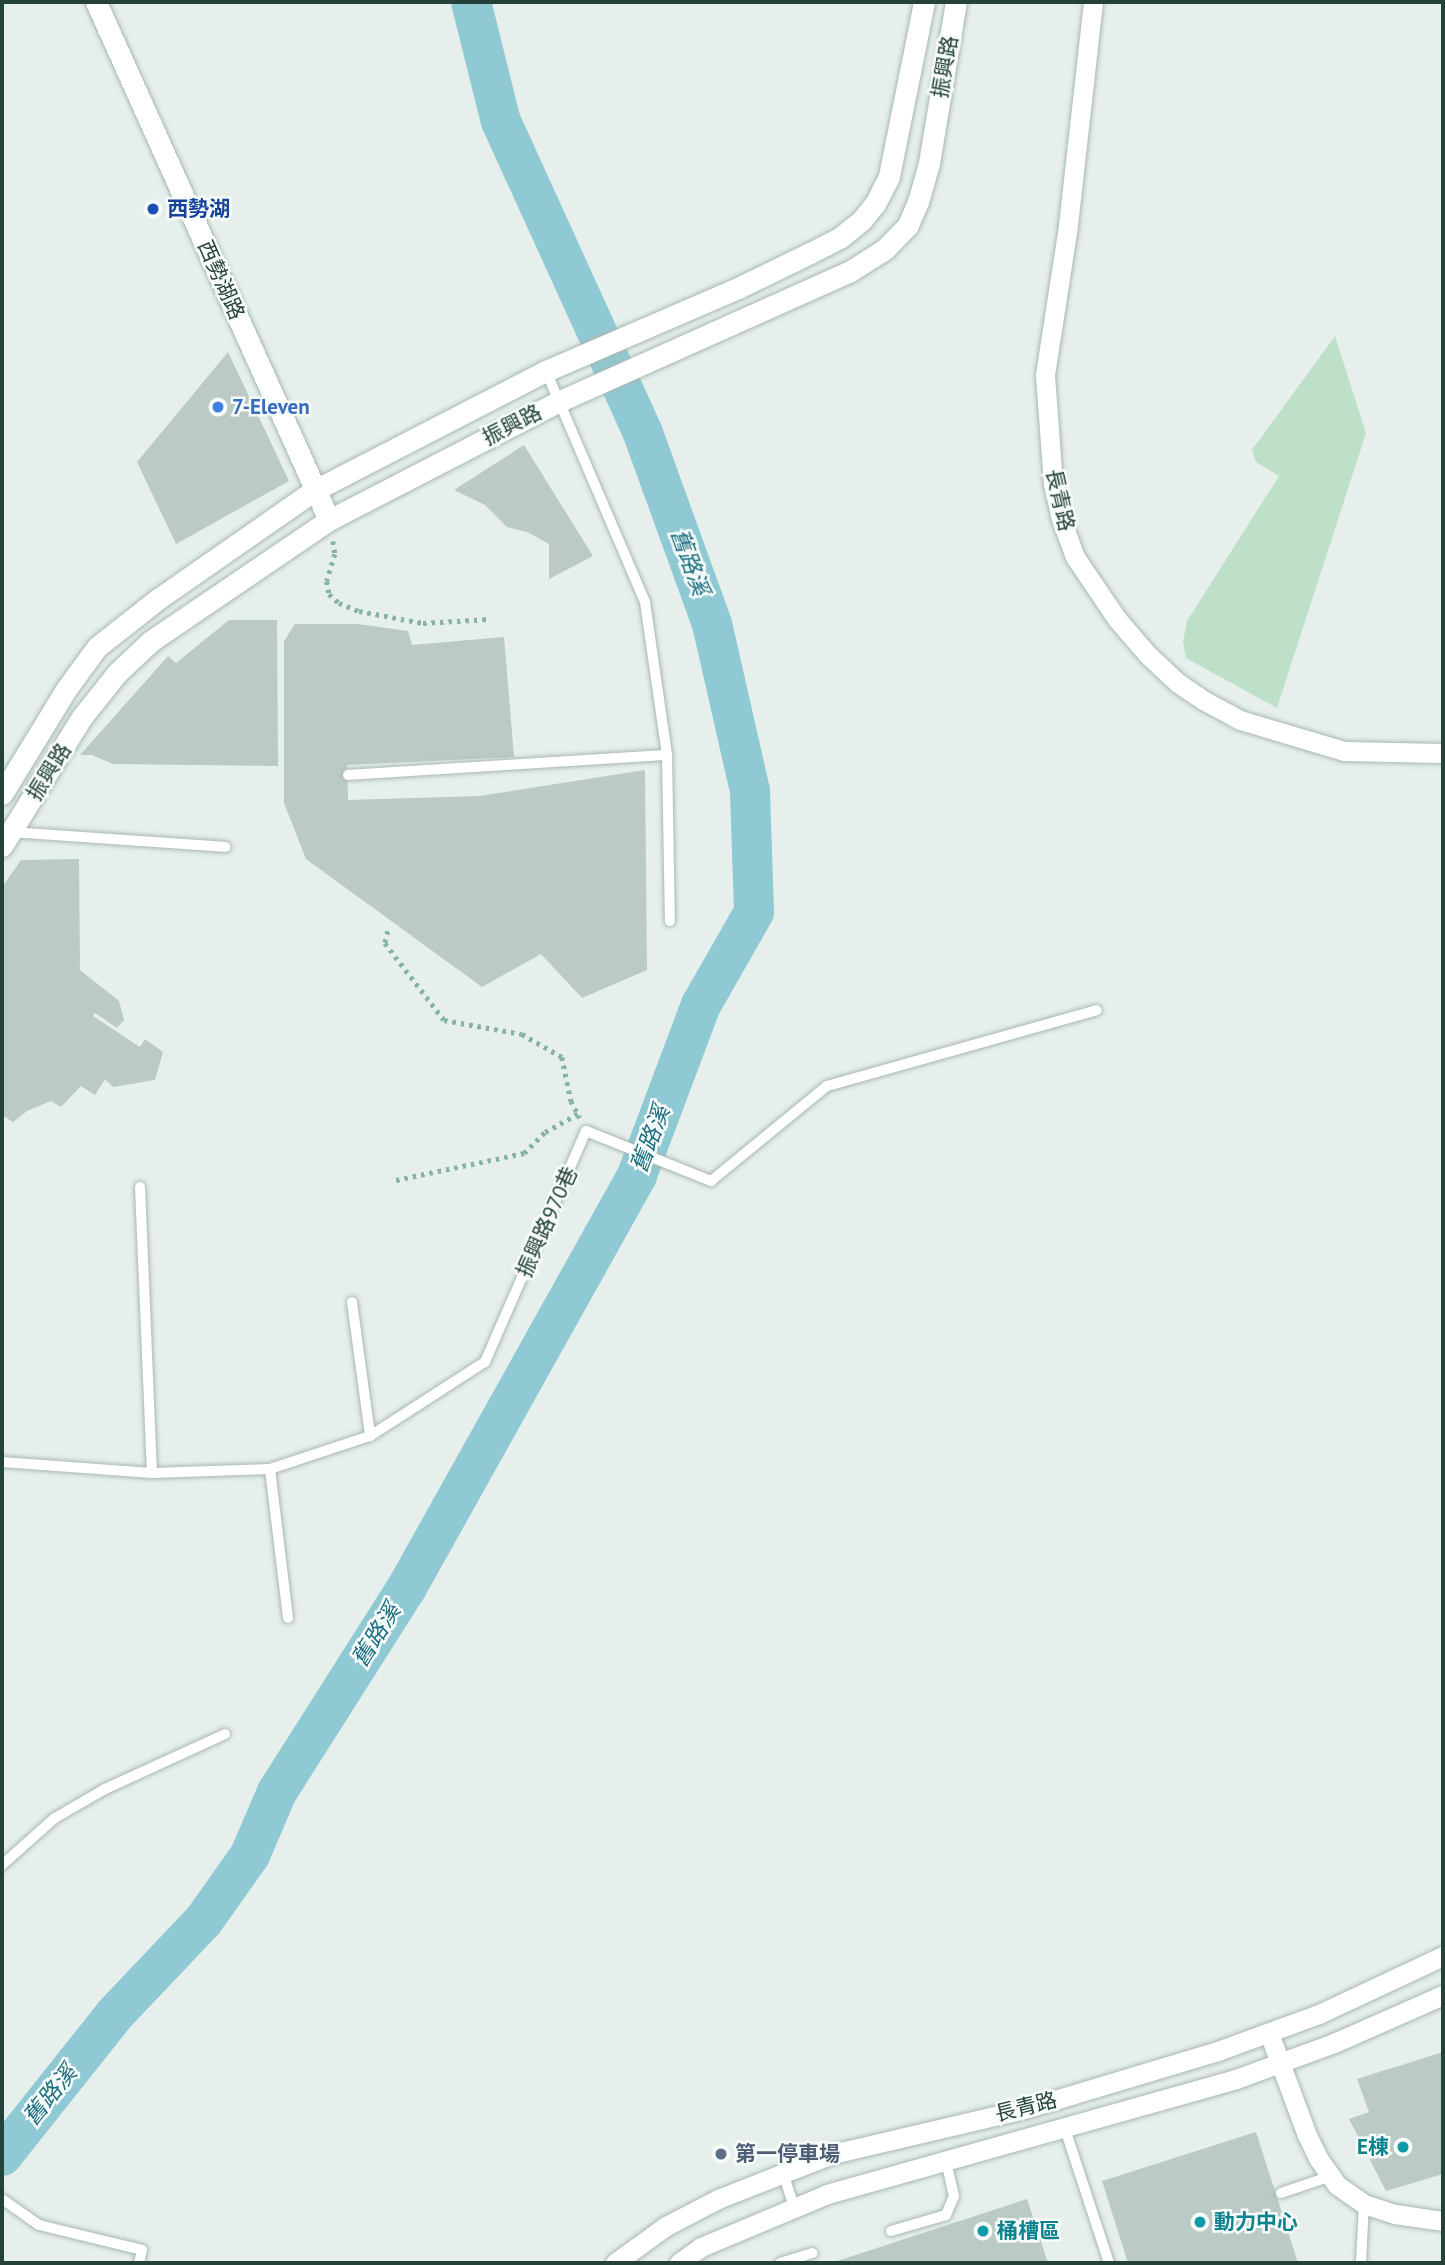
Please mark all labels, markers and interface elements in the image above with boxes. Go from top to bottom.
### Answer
street label: 振興路 [927,34,963,100]
place label: 西勢湖 [167,196,230,222]
marker: 西勢湖 [145,201,161,217]
street label: 西勢湖路 [192,237,250,323]
place label: 7-Eleven [232,394,310,420]
marker: 7-Eleven [210,399,226,415]
street label: 振興路 [478,399,546,451]
street label: 長青路 [1041,466,1079,534]
water label: 舊路溪 [665,525,715,599]
street label: 振興路 [22,739,76,805]
water label: 舊路溪 [625,1102,675,1176]
street label: 振興路970巷 [511,1163,583,1281]
water label: 舊路溪 [346,1598,406,1672]
water label: 舊路溪 [18,2060,82,2130]
street label: 長青路 [992,2087,1060,2127]
place label: E棟 [1357,2134,1389,2160]
marker: E棟 [1395,2139,1411,2155]
place label: 第一停車場 [735,2141,840,2167]
marker: 第一停車場 [713,2146,729,2162]
place label: 動力中心 [1214,2209,1298,2235]
marker: 動力中心 [1192,2214,1208,2230]
place label: 桶槽區 [997,2218,1060,2244]
marker: 桶槽區 [975,2223,991,2239]

